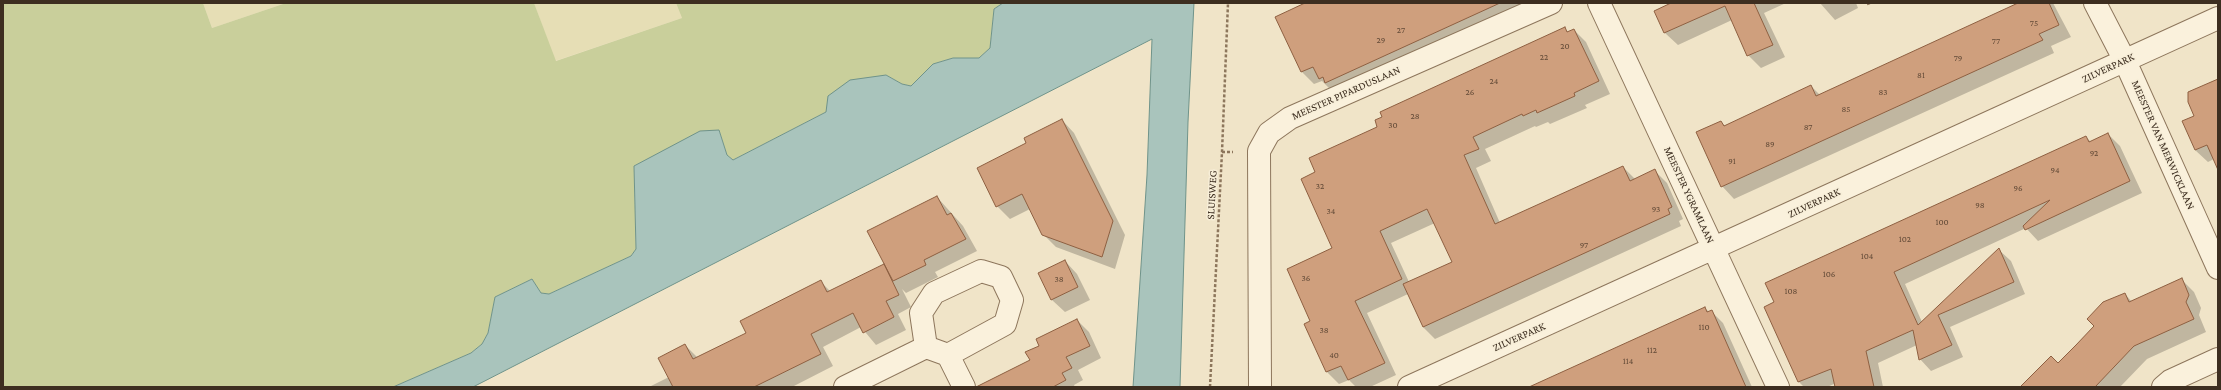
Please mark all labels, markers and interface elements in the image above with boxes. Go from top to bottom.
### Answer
house number: 75 [2030,18,2038,28]
house number: 27 [1397,25,1405,35]
house number: 29 [1377,35,1385,45]
house number: 77 [1992,36,2000,46]
house number: 20 [1560,41,1570,51]
street label: ZILVERPARK [2080,50,2136,86]
house number: 22 [1540,52,1548,62]
house number: 79 [1954,53,1962,63]
street label: MEESTER PIPARDUSLAAN [1290,63,1402,123]
house number: 81 [1917,70,1925,80]
house number: 24 [1490,76,1498,86]
street label: MEESTER VAN MERWICKLAAN [2128,78,2198,212]
house number: 26 [1466,87,1474,97]
house number: 83 [1879,87,1887,97]
house number: 85 [1842,104,1850,114]
house number: 28 [1410,111,1420,121]
house number: 30 [1388,120,1398,130]
house number: 87 [1804,122,1812,132]
house number: 89 [1765,139,1775,149]
street label: MEESTER YGRAMLAAN [1661,145,1717,245]
house number: 92 [2090,148,2098,158]
house number: 91 [1728,156,1736,166]
house number: 94 [2050,165,2060,175]
street label: SLUISWEG [1204,170,1220,220]
house number: 32 [1316,181,1324,191]
house number: 96 [2013,183,2023,193]
street label: ZILVERPARK [1786,185,1842,221]
house number: 98 [1975,200,1985,210]
house number: 93 [1652,204,1660,214]
house number: 34 [1327,206,1335,216]
house number: 100 [1935,217,1949,227]
house number: 102 [1899,234,1911,244]
house number: 97 [1580,240,1588,250]
house number: 104 [1861,251,1873,261]
house number: 106 [1823,269,1835,279]
house number: 36 [1302,273,1310,283]
house number: 38 [1054,274,1064,284]
house number: 108 [1785,286,1797,296]
street label: ZILVERPARK [1491,320,1547,354]
house number: 110 [1698,322,1710,332]
house number: 38 [1319,325,1329,335]
house number: 112 [1647,345,1657,355]
house number: 40 [1329,350,1339,360]
house number: 114 [1623,356,1633,366]

